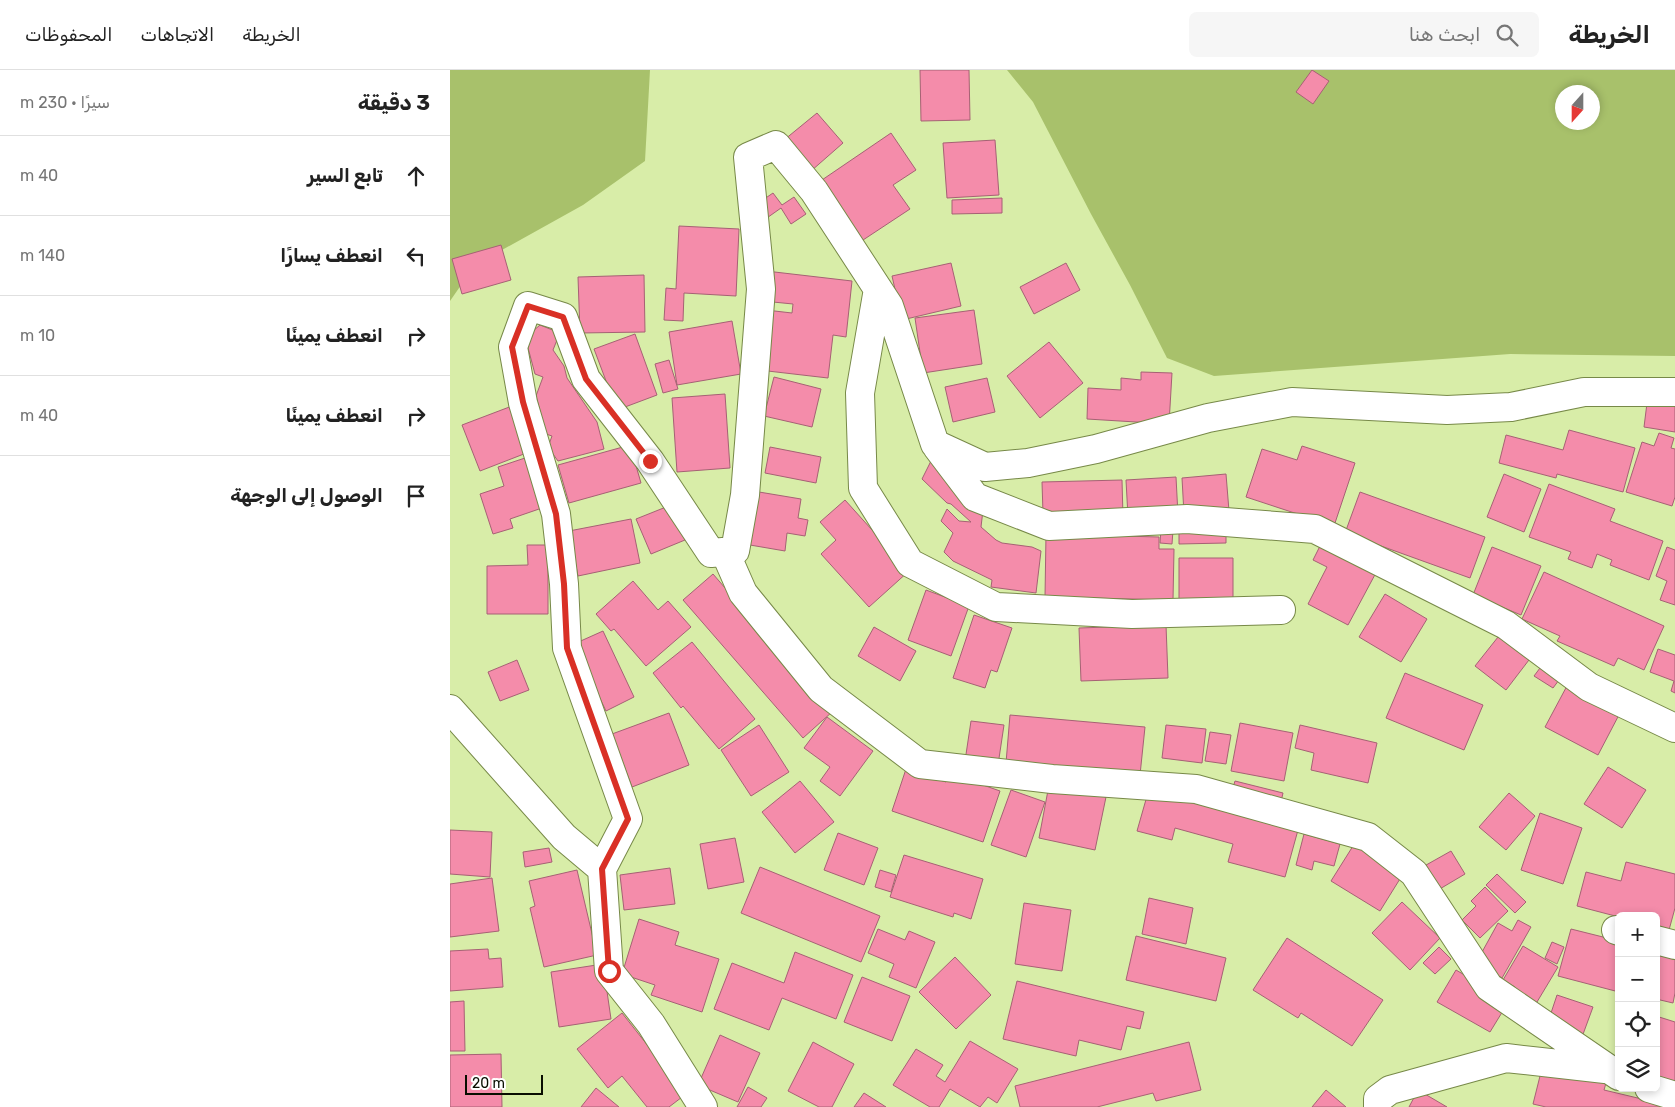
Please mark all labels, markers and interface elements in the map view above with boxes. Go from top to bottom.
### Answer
search box [1189,12,1539,57]
icon: search [1493,21,1521,49]
text: الخريطة [1569,21,1650,49]
text: ابحث هنا [1409,23,1481,46]
text: المحفوظات [25,24,112,46]
text: الاتجاهات [140,24,214,46]
text: الخريطة [242,24,301,46]
north arrow [1555,85,1600,130]
text: 3 دقيقة [358,90,430,115]
text: سيرًا · 230 m [20,93,110,112]
icon: ahead [402,162,430,190]
text: تابع السير [307,164,383,187]
text: 40 m [20,166,58,185]
icon: left [402,242,430,270]
text: انعطف يسارًا [280,244,383,267]
text: 140 m [20,246,65,265]
icon: right [402,322,430,350]
text: انعطف يمينًا [286,324,383,347]
text: 10 m [20,326,55,345]
icon: right [402,402,430,430]
text: انعطف يمينًا [286,404,383,427]
text: 40 m [20,406,58,425]
route end [639,450,662,473]
icon: arrive [402,482,430,510]
text: الوصول إلى الوجهة [230,484,383,507]
map controls [1615,912,1660,1092]
button: + [1615,912,1660,957]
button: − [1615,957,1660,1002]
route start [598,960,621,983]
button: locate [1615,1002,1660,1047]
button: layers [1615,1047,1660,1092]
scale bar [465,1072,542,1095]
text: 20 m [472,1075,505,1092]

